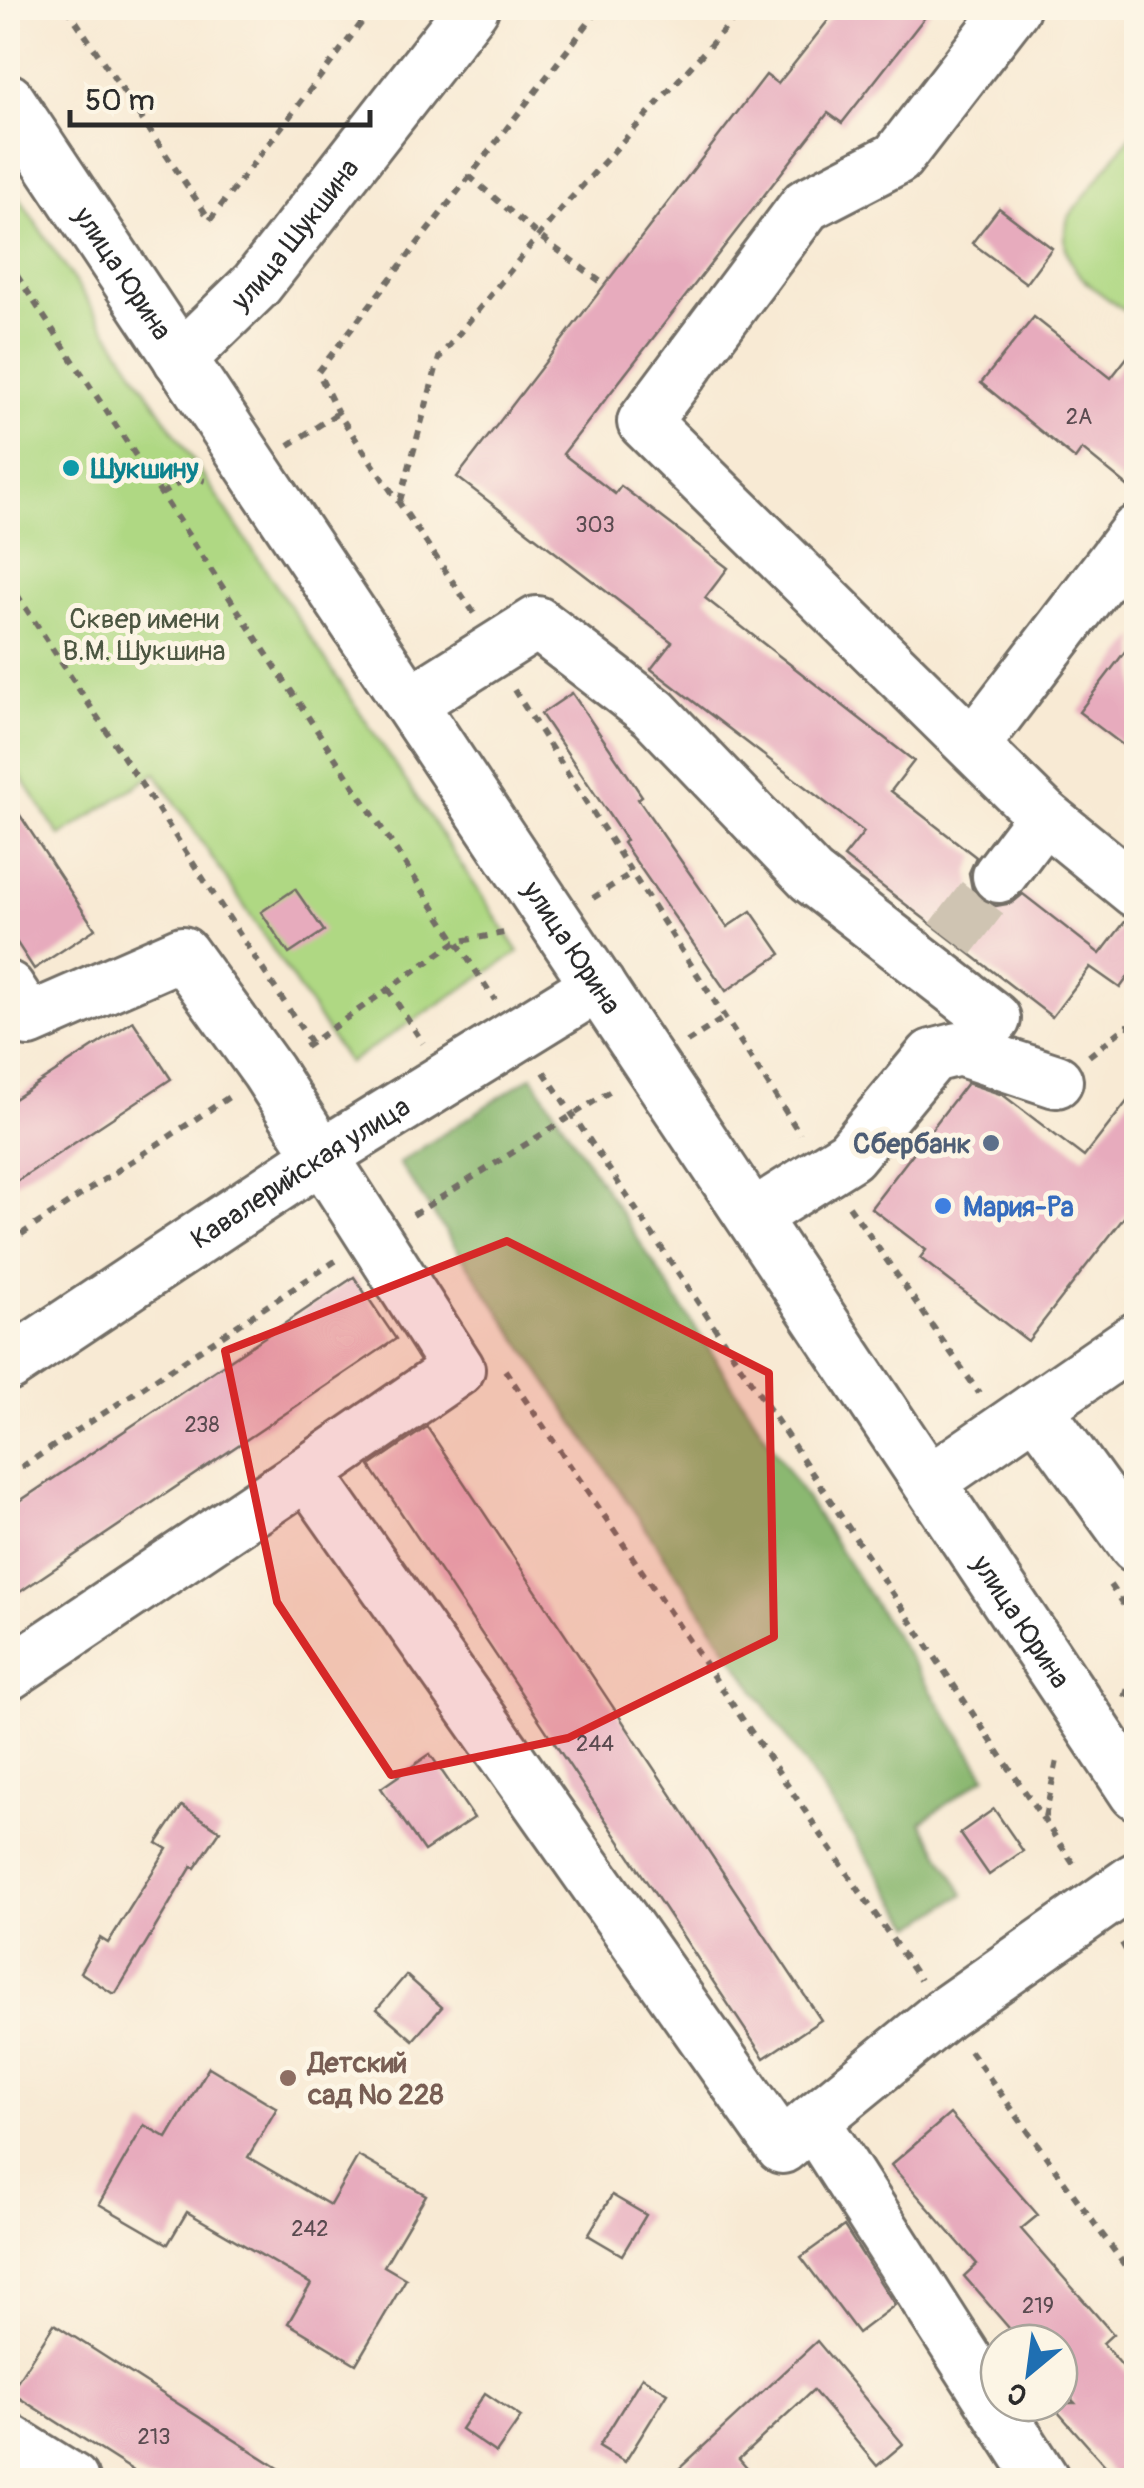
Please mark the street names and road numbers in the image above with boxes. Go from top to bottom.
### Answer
street label: улица Шукшина [224,152,367,319]
street label: улица Юрина [65,200,179,347]
street label: улица Юрина [514,874,628,1021]
street label: Кавалерийская улица [185,1090,417,1257]
street label: улица Юрина [963,1548,1077,1695]

